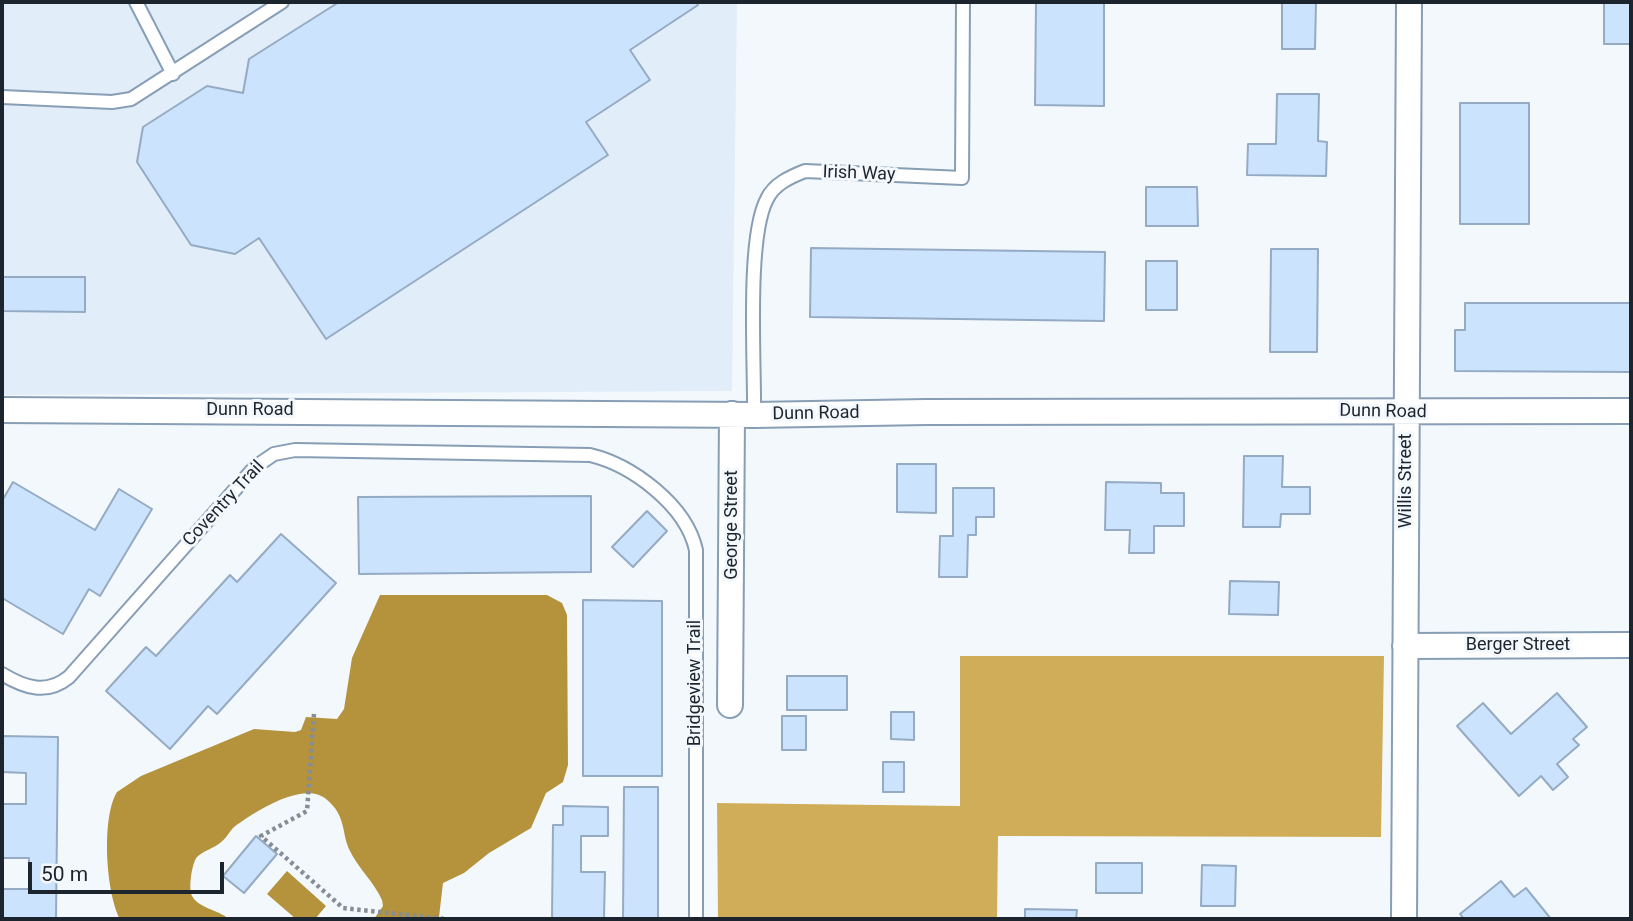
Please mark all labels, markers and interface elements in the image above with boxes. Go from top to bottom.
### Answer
street label: Irish Way [822,162,896,186]
street label: Dunn Road [206,399,294,421]
street label: Dunn Road [1339,400,1427,424]
street label: Dunn Road [772,402,860,426]
street label: Willis Street [1395,434,1417,528]
street label: Coventry Trail [179,457,269,551]
street label: George Street [721,470,743,580]
street label: Bridgeview Trail [684,620,706,746]
street label: Berger Street [1466,634,1570,656]
scale bar [32,848,228,892]
text: 50 m [41,862,88,886]

